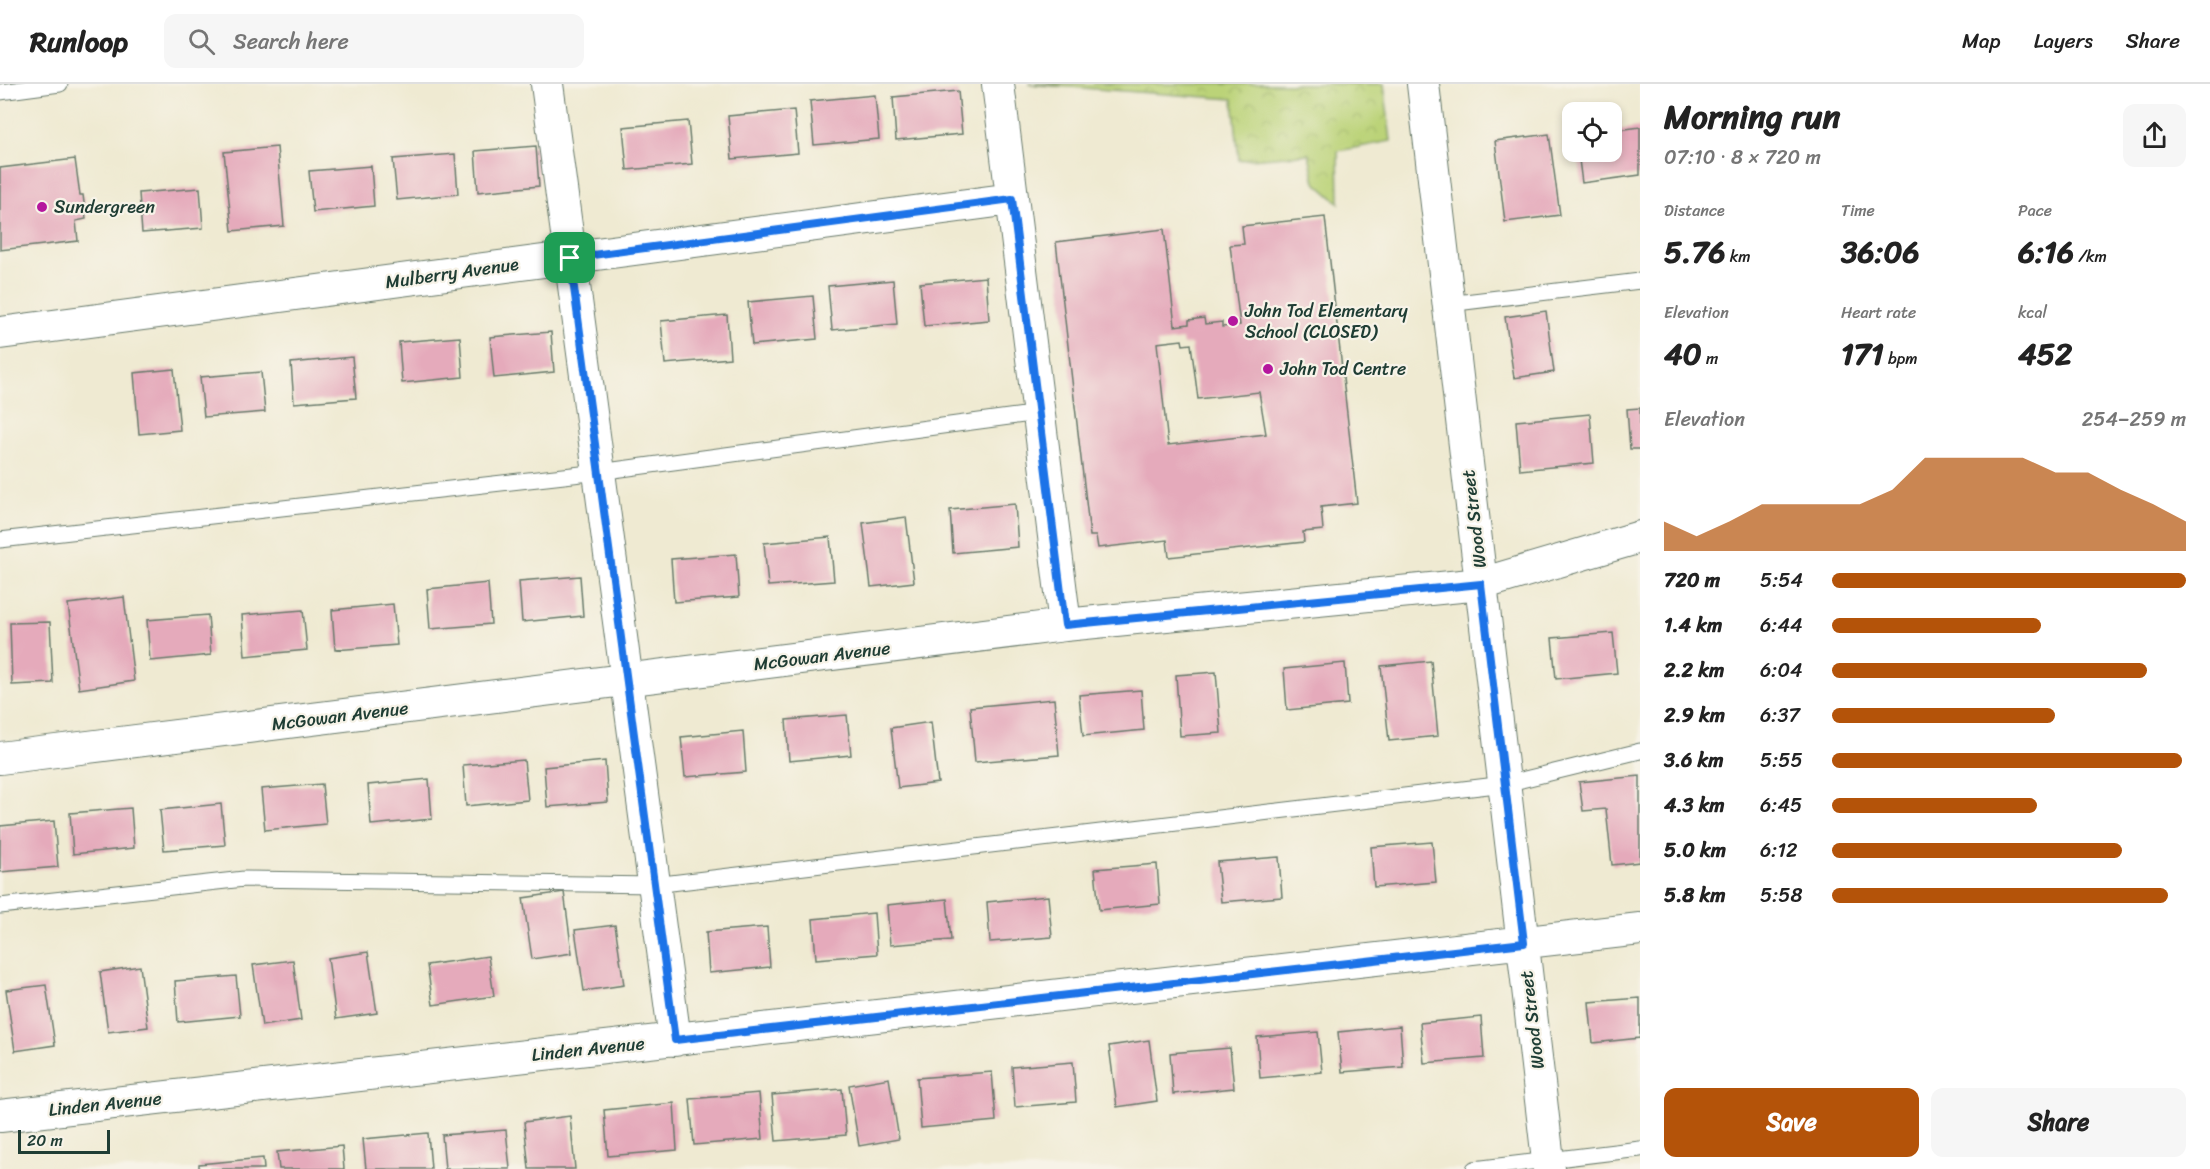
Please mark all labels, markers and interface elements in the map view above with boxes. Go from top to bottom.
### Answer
search box [164,14,584,68]
text: Runloop [30,17,128,66]
text: Search here [233,22,349,61]
text: Map [1962,22,2001,60]
text: Layers [2034,22,2093,60]
text: Share [2126,22,2180,60]
icon: search [185,25,218,58]
text: Morning run [1664,88,1840,146]
map controls [1562,102,1622,162]
button: locate [1562,102,1622,162]
button: share [2123,104,2186,167]
text: 07:10 · 8 × 720 m [1664,140,1821,175]
place label: Sundergreen [54,191,155,223]
text: Distance [1664,196,1725,225]
text: Time [1841,196,1875,225]
text: Pace [2018,196,2052,225]
marker: Sundergreen [35,200,49,214]
text: 5.76 [1664,225,1726,279]
text: 36:06 [1841,225,1920,279]
text: 6:16 [2018,225,2074,279]
pin [544,232,595,283]
icon: arrive [553,241,586,274]
text: km [1726,242,1751,271]
text: /km [2074,242,2107,271]
street label: Mulberry Avenue [383,248,521,298]
place label: John Tod Elementary School (CLOSED) [1244,295,1409,348]
text: Elevation [1664,298,1729,327]
text: Heart rate [1841,298,1916,327]
text: kcal [2018,298,2047,327]
marker: John Tod Elementary School (CLOSED) [1226,314,1240,328]
text: 40 [1664,327,1702,381]
text: 171 [1841,327,1884,381]
text: 452 [2018,327,2072,381]
text: m [1702,344,1718,373]
text: bpm [1884,344,1918,373]
place label: John Tod Centre [1279,353,1406,385]
marker: John Tod Centre [1261,362,1275,376]
text: Elevation [1664,402,1745,437]
text: 254–259 m [2082,402,2186,437]
street label: Wood Street [1452,468,1496,570]
text: 720 m [1664,563,1720,598]
text: 5:54 [1760,563,1803,598]
text: 1.4 km [1664,608,1722,643]
text: 6:44 [1760,608,1802,643]
street label: McGowan Avenue [752,632,892,680]
text: 2.2 km [1664,653,1724,688]
text: 6:04 [1760,653,1803,688]
street label: McGowan Avenue [270,692,410,740]
text: 2.9 km [1664,698,1725,733]
text: 6:37 [1760,698,1800,733]
text: 3.6 km [1664,743,1724,778]
text: 5:55 [1760,743,1803,778]
text: 4.3 km [1664,788,1725,823]
text: 6:45 [1760,788,1802,823]
text: 5.0 km [1664,833,1726,868]
text: 6:12 [1760,833,1798,868]
text: 5.8 km [1664,878,1726,913]
text: 5:58 [1760,878,1803,913]
street label: Wood Street [1510,969,1554,1071]
street label: Linden Avenue [530,1027,646,1071]
street label: Linden Avenue [47,1082,163,1126]
button: Save [1664,1088,1919,1157]
button: Share [1931,1088,2186,1157]
text: 20 m [27,1126,63,1155]
scale bar [18,1127,110,1154]

